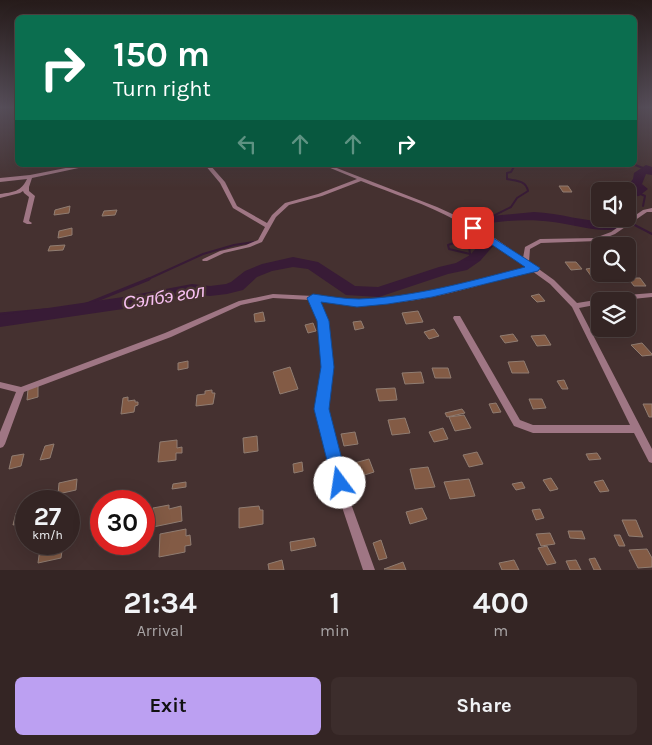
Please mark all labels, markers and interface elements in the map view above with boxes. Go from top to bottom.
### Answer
text: 150 m [113,34,210,75]
icon: right [30,35,95,100]
text: Turn right [113,76,211,102]
icon: left [233,130,261,158]
icon: ahead [286,130,314,158]
icon: ahead [339,130,367,158]
icon: right [392,130,420,158]
map controls [591,182,636,337]
button: sound [591,182,636,227]
pin [452,207,494,249]
icon: arrive [459,214,487,242]
button: search [591,237,636,282]
water label: Сэлбэ гол [121,280,207,314]
button: layers [591,292,636,337]
position arrow [313,456,365,508]
speed limit sign: 30 [90,490,155,555]
text: 27 [34,502,61,531]
text: km/h [32,528,63,542]
text: 21:34 [123,585,197,621]
text: 1 [329,585,340,621]
text: 400 [473,585,529,621]
text: Arrival [137,621,183,640]
text: min [320,621,350,640]
text: m [493,621,508,640]
button: Exit [15,677,321,735]
button: Share [331,677,637,735]

